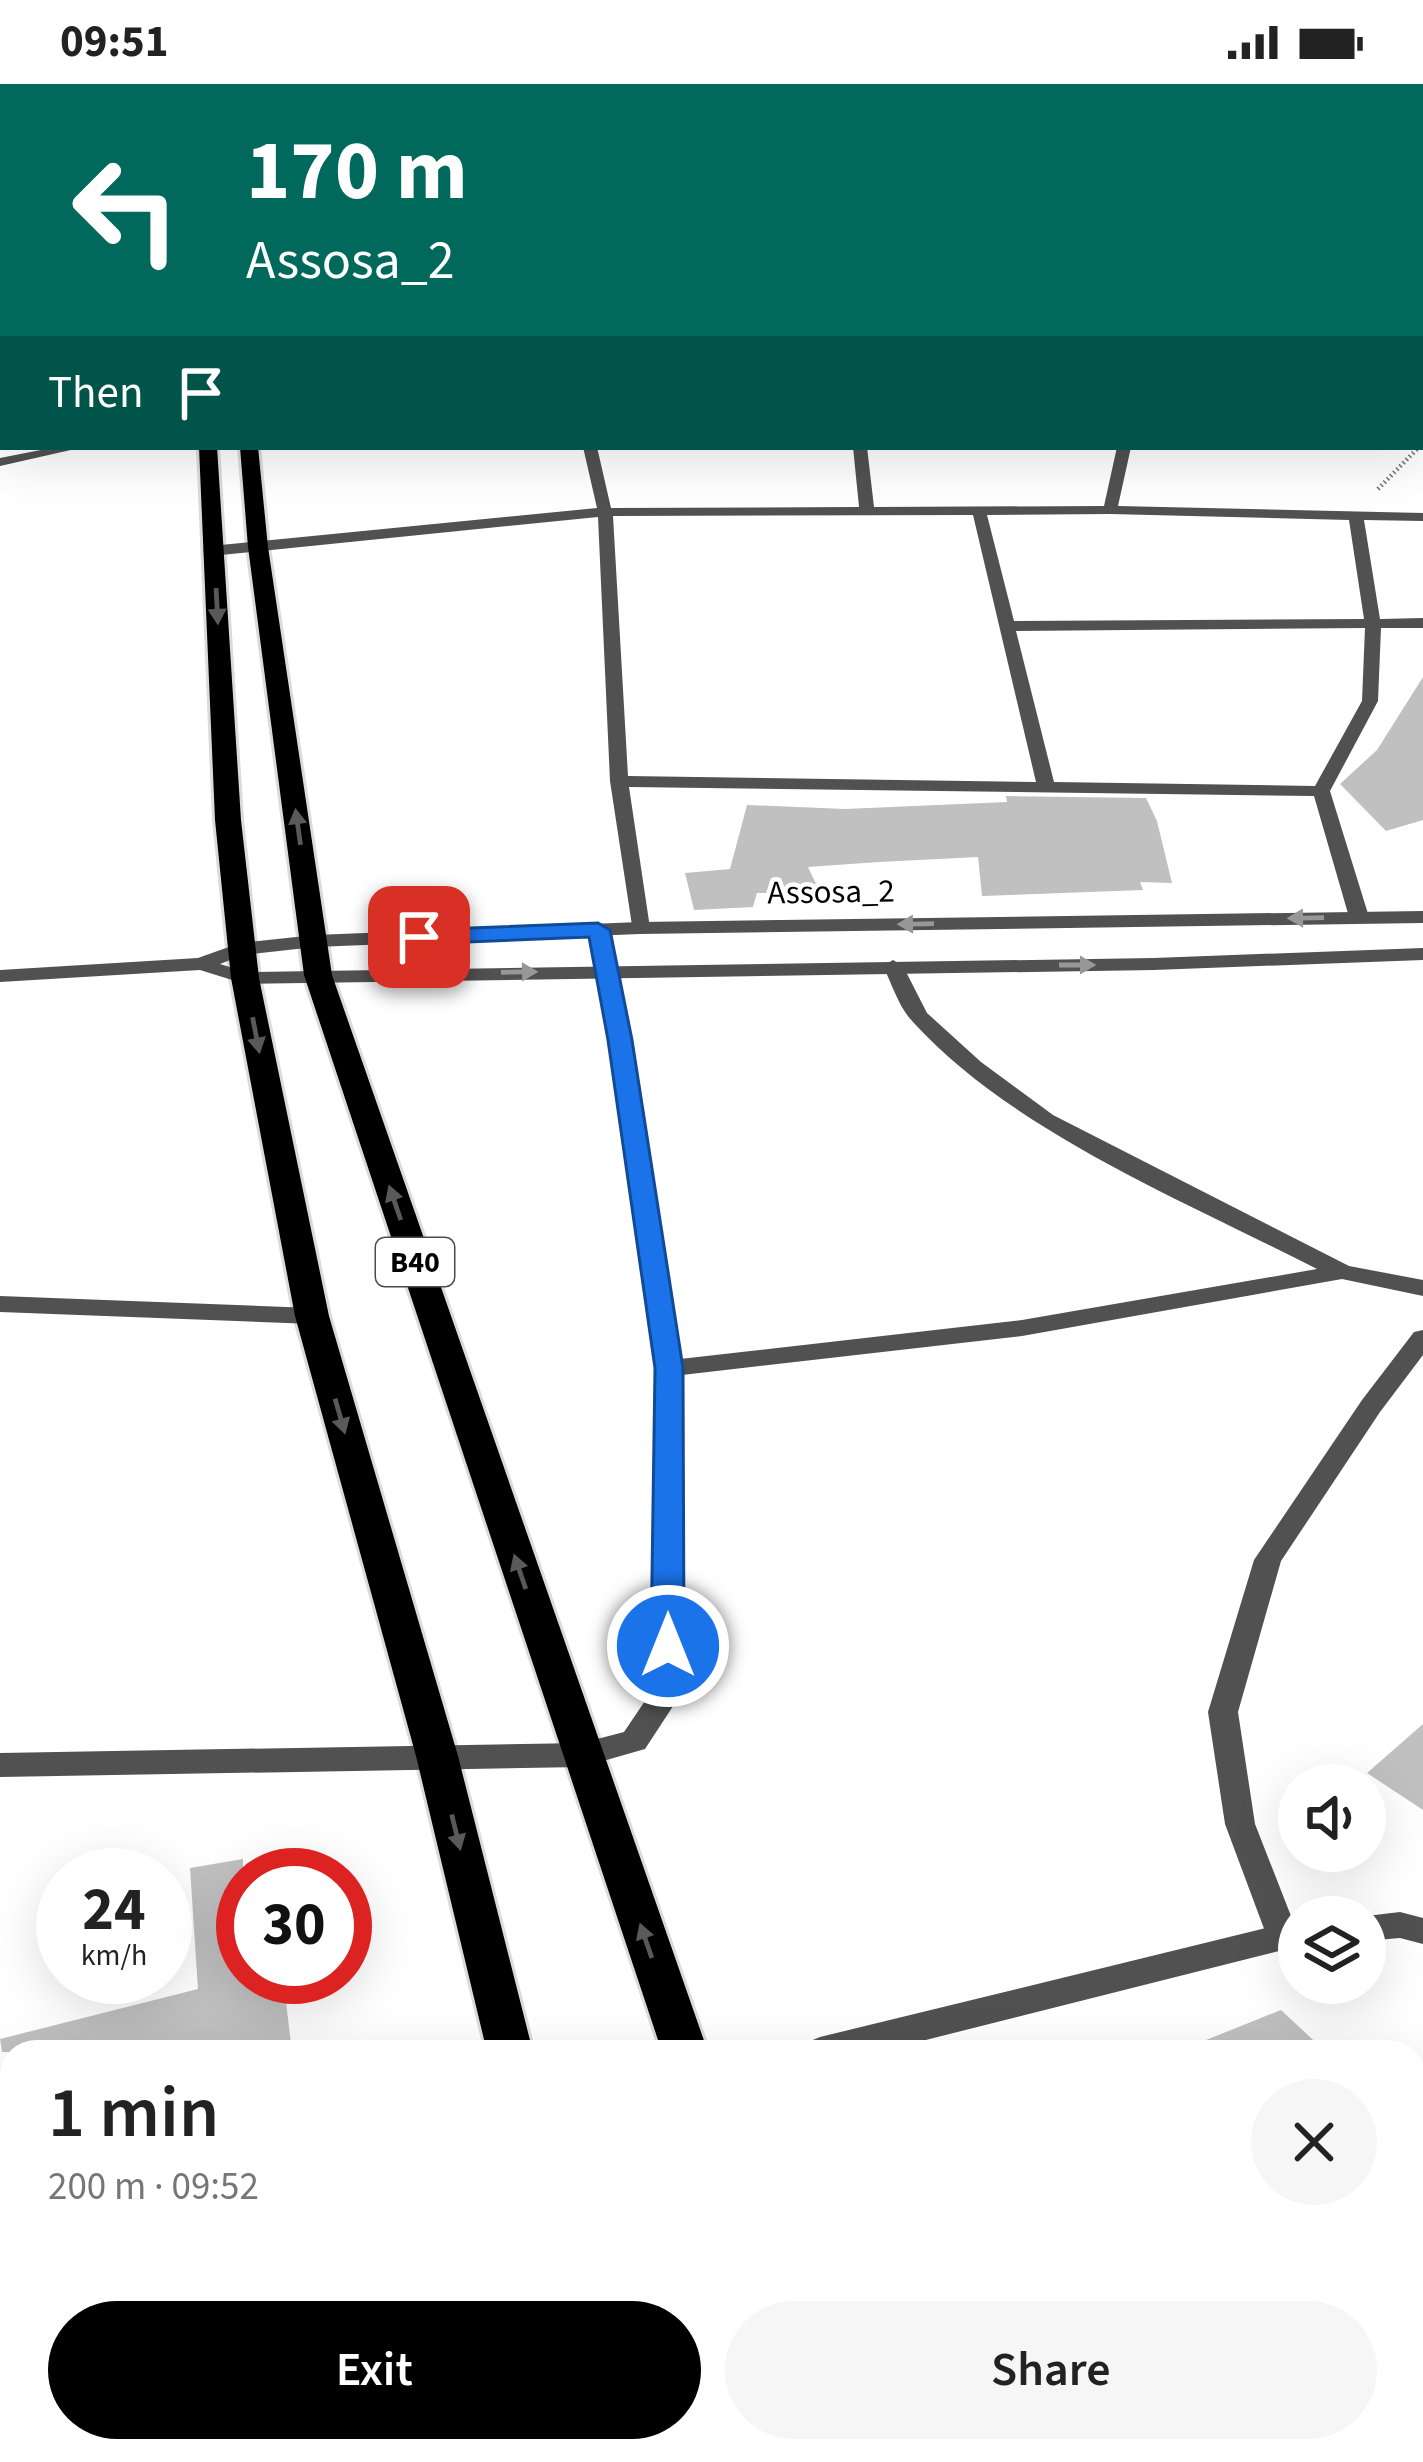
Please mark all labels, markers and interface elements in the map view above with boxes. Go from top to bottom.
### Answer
text: 09:51 [60,10,169,74]
text: 170 m [246,112,468,232]
icon: left [48,132,204,288]
text: Assosa_2 [246,223,455,300]
icon: arrive [168,360,234,426]
text: Then [48,361,144,425]
one-way arrow [208,588,227,626]
one-way arrow [288,808,307,845]
street label: Assosa_2 [767,867,895,917]
pin [368,886,470,988]
icon: arrive [386,904,452,970]
one-way arrow [1286,908,1324,928]
one-way arrow [896,914,934,934]
one-way arrow [1059,955,1097,974]
one-way arrow [501,962,539,982]
one-way arrow [248,1017,267,1055]
one-way arrow [385,1185,403,1221]
road number: B40 [376,1238,454,1286]
one-way arrow [332,1398,351,1435]
one-way arrow [510,1554,528,1590]
position arrow [605,1583,731,1709]
map controls [1278,1764,1386,2004]
button: sound [1278,1764,1386,1872]
one-way arrow [447,1814,466,1851]
speed limit sign: 30 [216,1848,372,2004]
text: 24 [82,1868,146,1953]
button: layers [1278,1896,1386,2004]
one-way arrow [636,1923,654,1959]
text: km/h [81,1934,147,1977]
text: 1 min [48,2062,219,2165]
button: close [1251,2079,1377,2205]
text: 200 m · 09:52 [48,2159,259,2215]
button: Exit [48,2301,701,2439]
button: Share [725,2301,1377,2439]

